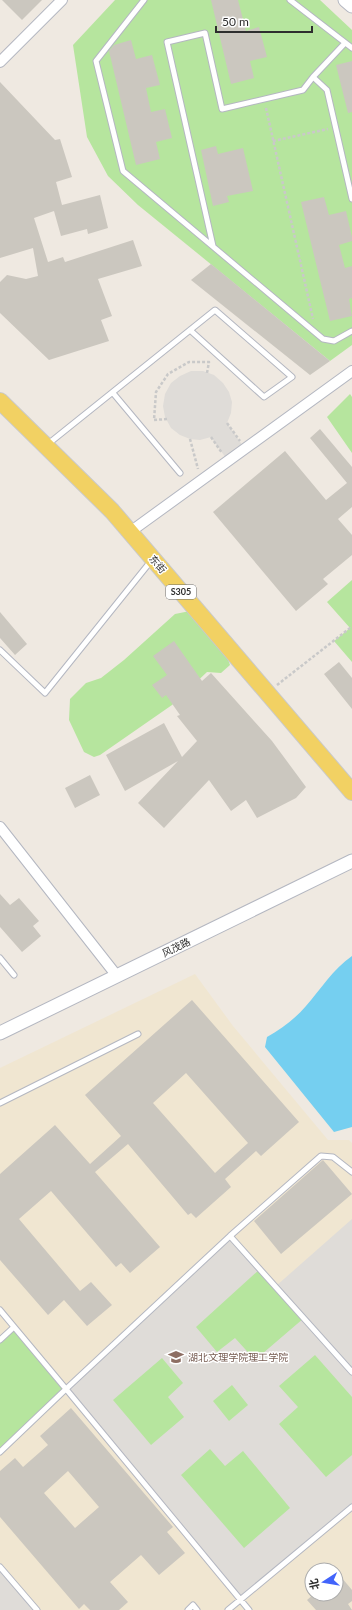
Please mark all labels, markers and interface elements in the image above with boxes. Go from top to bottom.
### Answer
scale bar [216,8,312,34]
text: 50 m [222,14,249,29]
street label: 东街 [147,553,169,575]
road number: S305 [166,585,196,599]
street label: 风茂路 [160,935,192,959]
school or university icon: 湖北文理学院理工学院 [167,1348,185,1366]
place label: 湖北文理学院理工学院 [188,1351,288,1363]
north arrow [304,1562,344,1602]
text: 北 [306,1577,321,1591]

